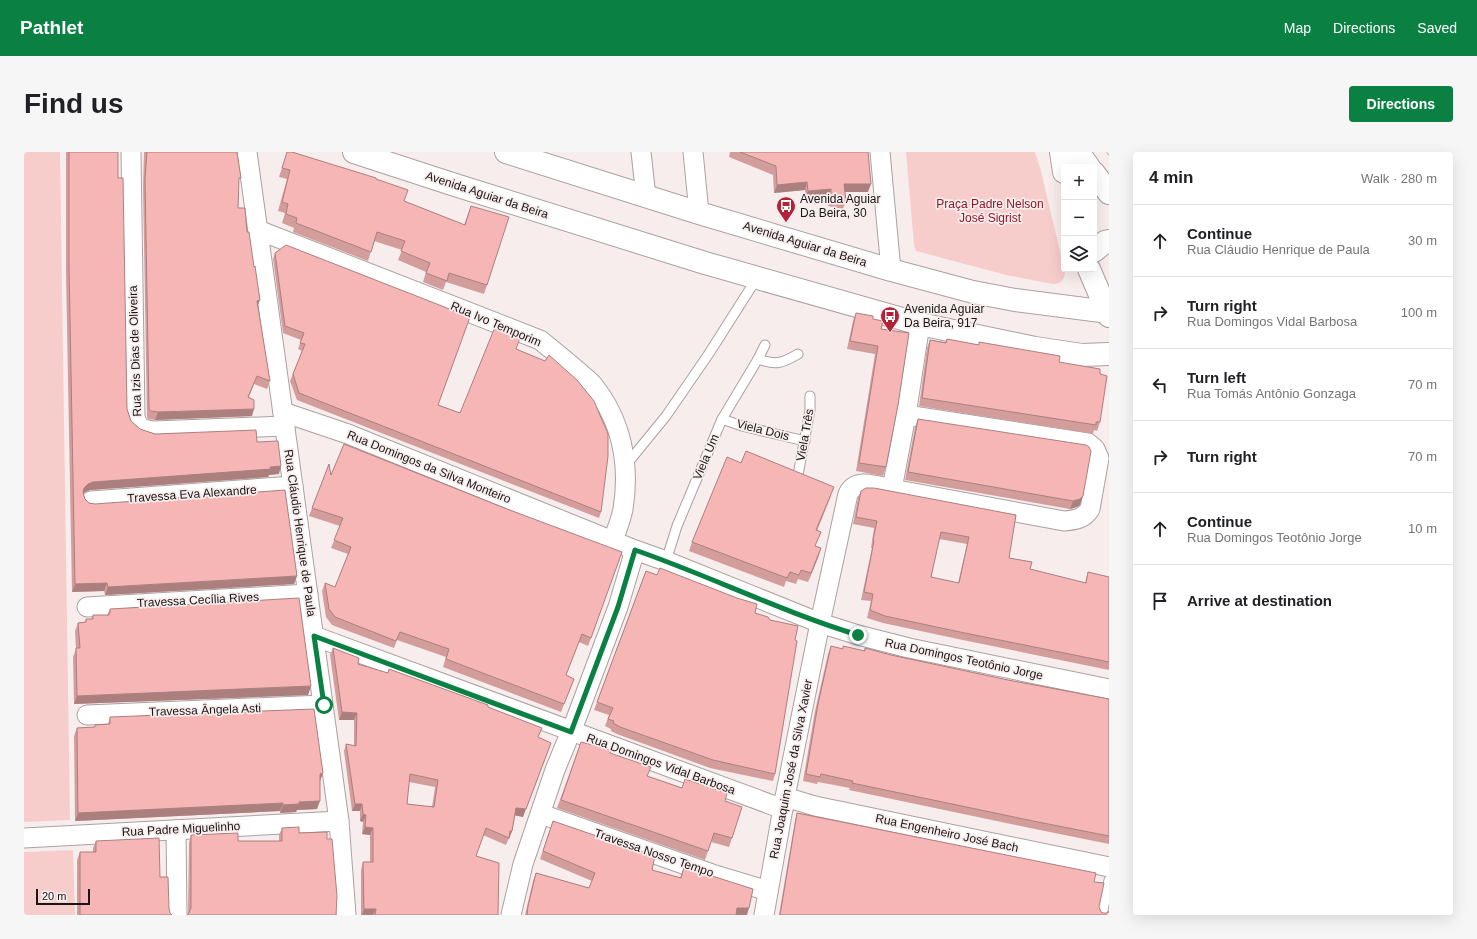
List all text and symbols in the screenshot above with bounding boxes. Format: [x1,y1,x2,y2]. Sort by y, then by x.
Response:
text: Pathlet [20,17,83,38]
text: Map [1284,20,1311,36]
text: Directions [1333,20,1395,36]
text: Saved [1417,20,1457,36]
button: Directions [1349,86,1453,122]
text: Find us [24,88,124,119]
map controls [1061,164,1097,272]
button: + [1061,164,1097,200]
street label: Avenida Aguiar da Beira [424,168,551,222]
text: 4 min [1149,168,1193,187]
text: Walk · 280 m [1361,171,1437,186]
place label: Avenida Aguiar Da Beira, 30 [800,192,881,220]
bus stop icon: Avenida Aguiar Da Beira, 30 [775,195,797,223]
park label: Praça Padre Nelson José Sigrist [936,197,1044,225]
button: − [1061,200,1097,236]
street label: Avenida Aguiar da Beira [741,219,869,270]
text: Continue [1187,225,1252,242]
icon: ahead [1149,230,1171,252]
text: 30 m [1408,233,1437,248]
button: layers [1061,236,1097,272]
text: Rua Cláudio Henrique de Paula [1187,242,1370,257]
street label: Rua Izis Dias de Oliveira [126,285,144,417]
text: Turn right [1187,297,1257,314]
street label: Rua Ivo Temporim [449,299,543,349]
place label: Avenida Aguiar Da Beira, 917 [904,302,985,330]
icon: right [1149,302,1171,324]
bus stop icon: Avenida Aguiar Da Beira, 917 [879,305,901,333]
text: 100 m [1401,305,1437,320]
text: Rua Domingos Vidal Barbosa [1187,314,1357,329]
text: Turn left [1187,369,1246,386]
icon: left [1149,374,1171,396]
text: 70 m [1408,377,1437,392]
text: Rua Tomás Antônio Gonzaga [1187,386,1356,401]
street label: Viela Três [793,408,817,462]
street label: Viela Dois [735,417,791,443]
street label: Rua Domingos da Silva Monteiro [345,428,513,506]
street label: Viela Um [690,432,722,482]
icon: right [1149,446,1171,468]
street label: Rua Cláudio Henrique de Paula [281,448,319,618]
text: Turn right [1187,448,1257,465]
text: 70 m [1408,449,1437,464]
street label: Travessa Eva Alexandre [127,482,257,506]
text: Continue [1187,513,1252,530]
icon: ahead [1149,518,1171,540]
text: 10 m [1408,521,1437,536]
text: Rua Domingos Teotônio Jorge [1187,530,1362,545]
street label: Travessa Cecília Rives [137,590,259,610]
icon: arrive [1149,590,1171,612]
text: Arrive at destination [1187,592,1332,609]
route end [849,626,867,644]
street label: Rua Domingos Teotônio Jorge [884,635,1045,683]
street label: Rua Joaquim José da Silva Xavier [767,678,815,860]
route start [315,696,333,714]
street label: Travessa Ângela Asti [149,700,261,719]
street label: Rua Domingos Vidal Barbosa [585,731,738,798]
street label: Rua Engenheiro José Bach [874,811,1020,855]
street label: Rua Padre Miguelinho [121,819,241,839]
street label: Travessa Nosso Tempo [592,826,716,880]
scale bar [36,887,90,906]
text: 20 m [42,890,66,902]

